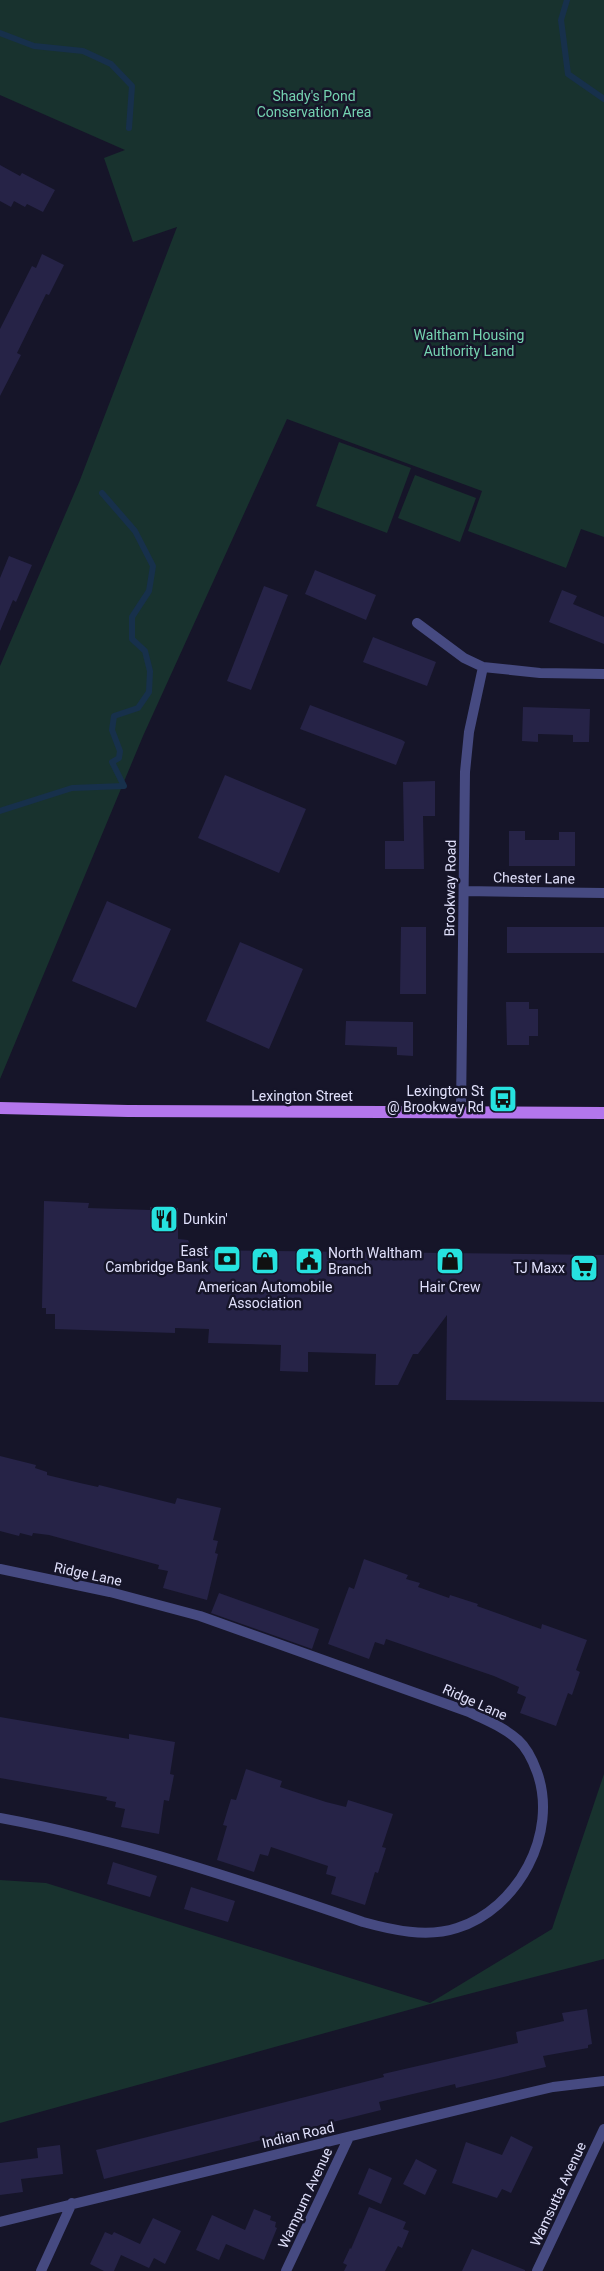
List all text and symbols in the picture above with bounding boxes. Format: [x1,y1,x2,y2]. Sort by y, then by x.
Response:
park label: Shady's Pond Conservation Area [257,88,371,120]
park label: Waltham Housing Authority Land [414,327,524,359]
street label: Brookway Road [441,840,459,936]
street label: Chester Lane [493,869,575,887]
place label: Lexington St @ Brookway Rd [387,1083,484,1115]
bus stop icon: Lexington St @ Brookway Rd [488,1084,518,1114]
street label: Lexington Street [251,1088,353,1104]
restaurant icon: Dunkin' [149,1204,179,1234]
place label: Dunkin' [183,1211,228,1227]
place label: East Cambridge Bank [105,1243,209,1275]
bank icon: East Cambridge Bank [212,1244,242,1274]
place label: North Waltham Branch [328,1245,422,1277]
shop icon: American Automobile Association [250,1246,280,1276]
public building icon: North Waltham Branch [294,1246,324,1276]
shop icon: Hair Crew [435,1246,465,1276]
supermarket icon: TJ Maxx [569,1253,599,1283]
place label: TJ Maxx [513,1260,565,1276]
place label: American Automobile Association [198,1279,332,1311]
place label: Hair Crew [420,1279,481,1295]
street label: Ridge Lane [53,1559,123,1589]
street label: Ridge Lane [440,1681,510,1723]
street label: Indian Road [260,2119,336,2151]
street label: Wamsutta Avenue [527,2139,589,2249]
street label: Wampum Avenue [275,2145,335,2251]

